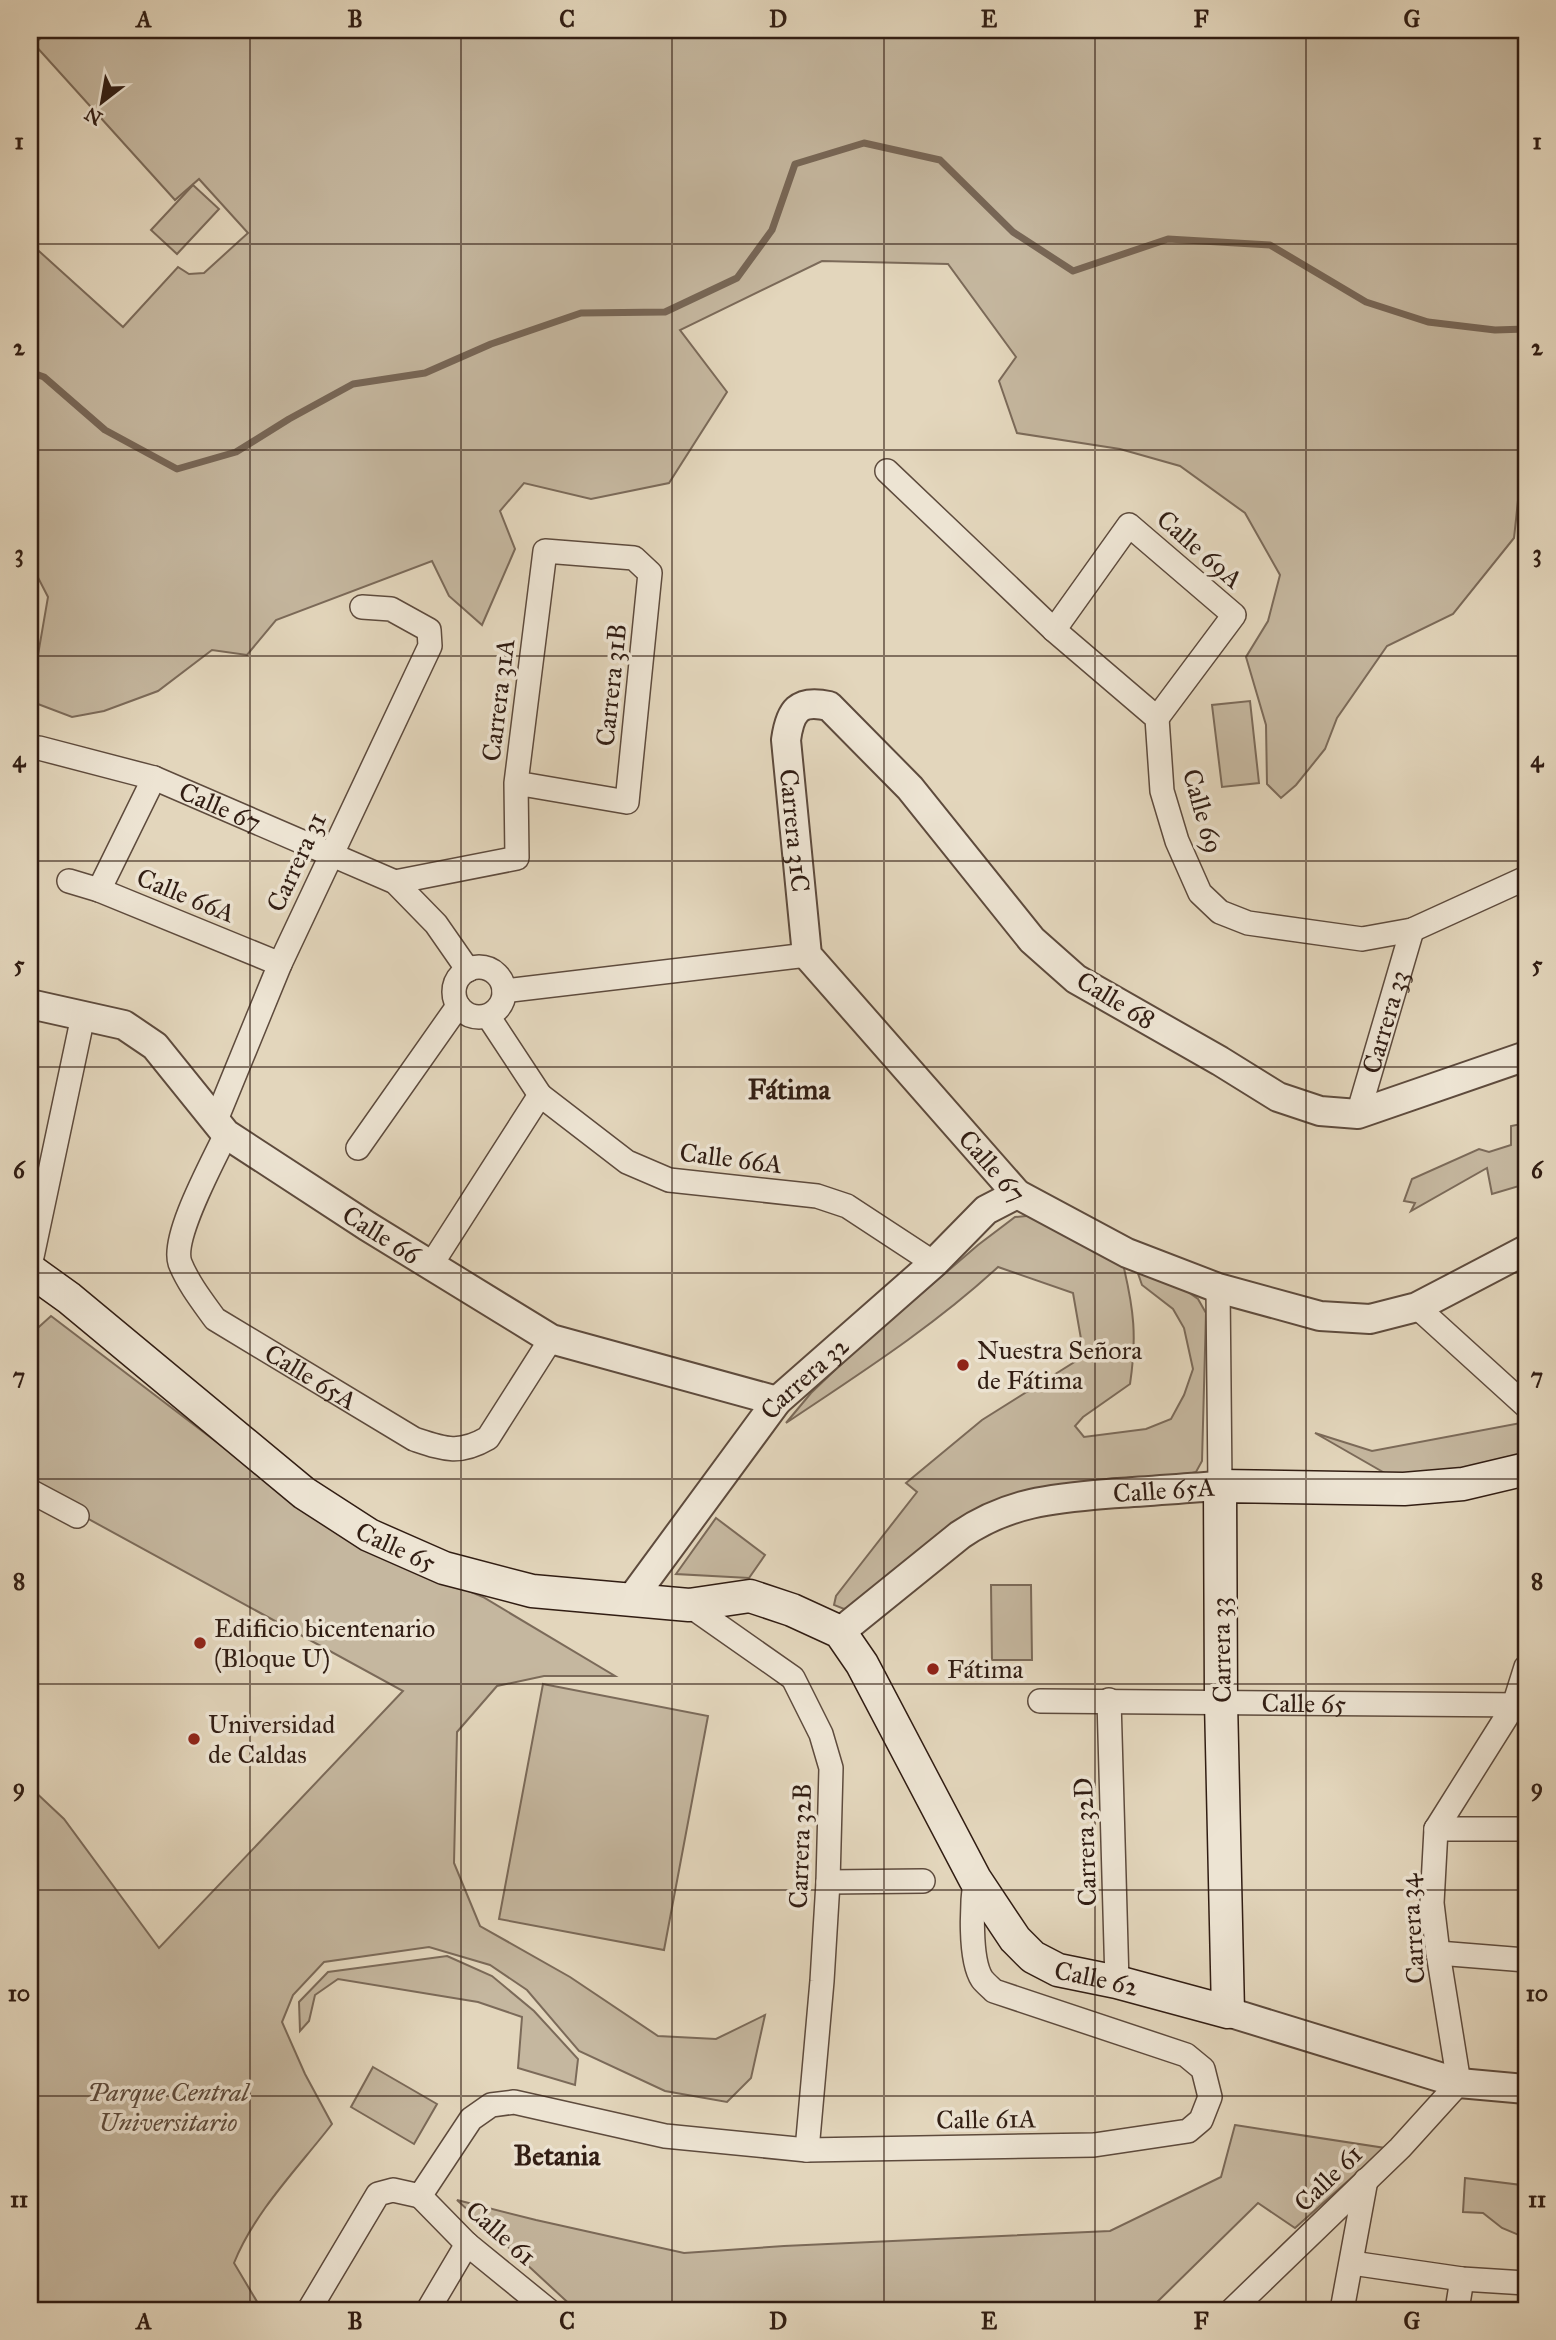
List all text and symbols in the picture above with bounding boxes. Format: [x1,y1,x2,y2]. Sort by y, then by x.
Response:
text: A [134,5,152,33]
text: B [347,5,363,33]
text: C [559,5,575,33]
text: D [769,5,787,33]
text: E [981,5,998,33]
text: F [1193,5,1209,33]
text: G [1404,5,1421,33]
north arrow [66,66,136,136]
text: N [81,102,106,130]
text: 1 [14,127,24,155]
text: 1 [1532,127,1542,155]
text: 2 [13,333,25,361]
text: 2 [1531,333,1543,361]
street label: Calle 69A [1150,503,1250,595]
text: 3 [14,539,24,568]
text: 3 [1532,539,1542,568]
street label: Carrera 31B [589,622,633,748]
street label: Carrera 31A [475,636,521,763]
text: 4 [13,745,27,773]
text: 4 [1531,745,1545,773]
street label: Calle 69 [1176,765,1230,857]
street label: Carrera 31C [773,767,817,893]
street label: Calle 67 [174,775,266,838]
street label: Carrera 31 [259,807,333,917]
street label: Calle 66A [132,861,240,929]
text: 5 [14,950,25,978]
text: 5 [1532,950,1543,978]
street label: Calle 68 [1071,964,1161,1036]
street label: Carrera 33 [1355,967,1415,1077]
district label: Fátima [748,1072,831,1107]
street label: Calle 67 [952,1123,1033,1209]
street label: Calle 66A [678,1136,785,1180]
text: 6 [13,1156,26,1184]
text: 6 [1531,1156,1544,1184]
street label: Calle 66 [336,1198,427,1271]
street label: Carrera 32 [753,1329,855,1425]
place label: Nuestra Señora de Fátima [977,1334,1142,1396]
street label: Calle 65A [259,1337,363,1417]
marker: Nuestra Señora de Fátima [955,1357,971,1373]
text: 7 [13,1362,25,1390]
text: 7 [1531,1362,1543,1390]
street label: Calle 65A [1112,1470,1216,1509]
street label: Calle 65 [349,1514,441,1578]
text: 8 [13,1567,25,1595]
text: 8 [1531,1567,1543,1595]
street label: Carrera 33 [1204,1597,1238,1703]
place label: Edificio bicentenario (Bloque U) [214,1612,435,1674]
marker: Edificio bicentenario (Bloque U) [192,1635,208,1651]
place label: Fátima [947,1653,1024,1685]
marker: Fátima [925,1661,941,1677]
street label: Calle 65 [1262,1687,1346,1720]
place label: Universidad de Caldas [208,1708,335,1770]
marker: Universidad de Caldas [186,1731,202,1747]
text: 9 [13,1773,25,1802]
text: 9 [1531,1773,1543,1802]
street label: Carrera 32D [1067,1777,1103,1907]
street label: Carrera 32B [782,1783,818,1909]
street label: Carrera 34 [1392,1872,1432,1985]
street label: Calle 62 [1052,1954,1143,2003]
text: 10 [8,1979,30,2007]
text: 10 [1526,1979,1548,2007]
park label: Parque Central Universitario [87,2076,251,2138]
street label: Calle 61A [936,2102,1037,2136]
district label: Betania [514,2138,601,2173]
street label: Calle 61 [1287,2138,1369,2218]
text: 11 [10,2185,28,2213]
text: 11 [1528,2185,1546,2213]
street label: Calle 61 [459,2194,543,2272]
text: A [134,2307,152,2335]
text: B [347,2307,363,2335]
text: C [559,2307,575,2335]
text: D [769,2307,787,2335]
text: E [981,2307,998,2335]
text: F [1193,2307,1209,2335]
text: G [1404,2307,1421,2335]

